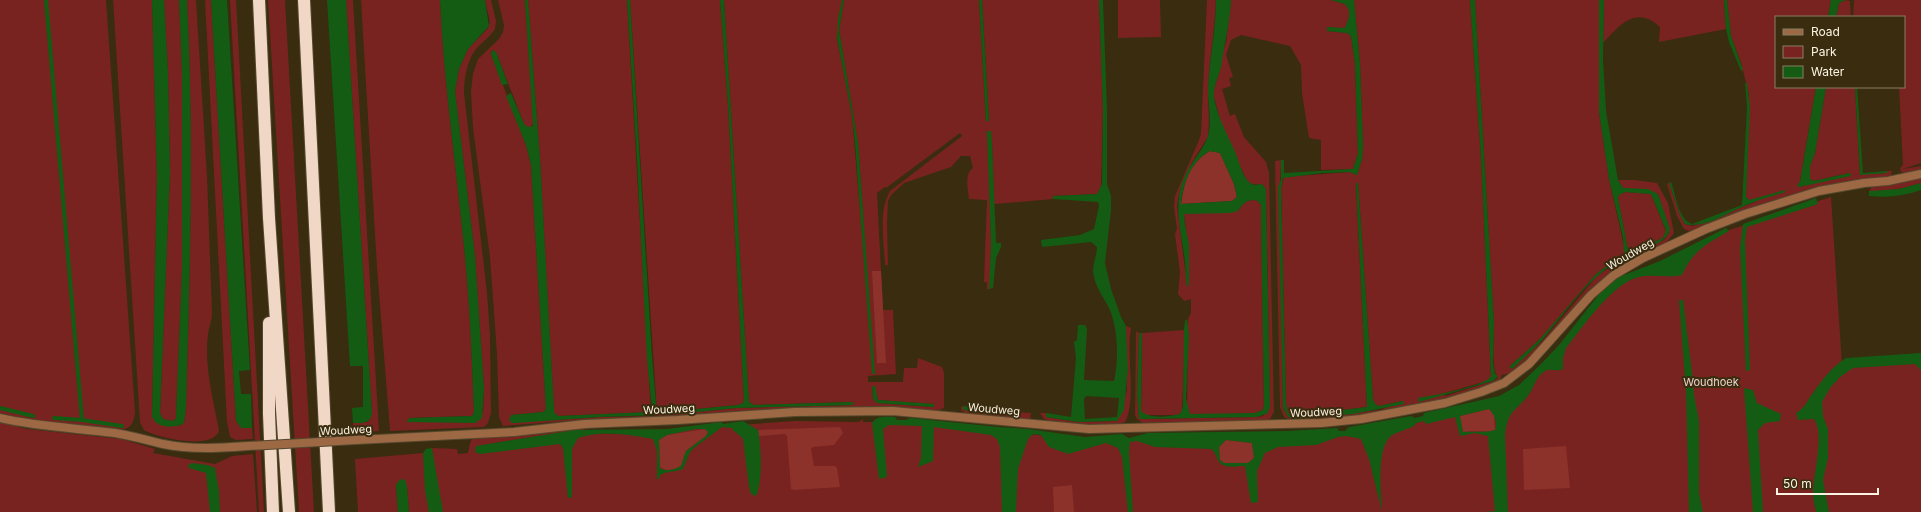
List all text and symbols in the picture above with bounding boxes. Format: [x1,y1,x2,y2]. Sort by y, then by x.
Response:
legend [1775,16,1905,88]
text: Road [1811,24,1840,39]
text: Park [1811,44,1837,59]
text: Water [1811,64,1845,79]
street label: Woudweg [1604,235,1656,273]
park label: Woudhoek [1683,375,1739,389]
street label: Woudweg [967,400,1021,418]
street label: Woudweg [643,401,695,417]
street label: Woudweg [1290,404,1342,420]
street label: Woudweg [320,422,372,438]
scale bar [1777,470,1878,496]
text: 50 m [1783,476,1812,491]

